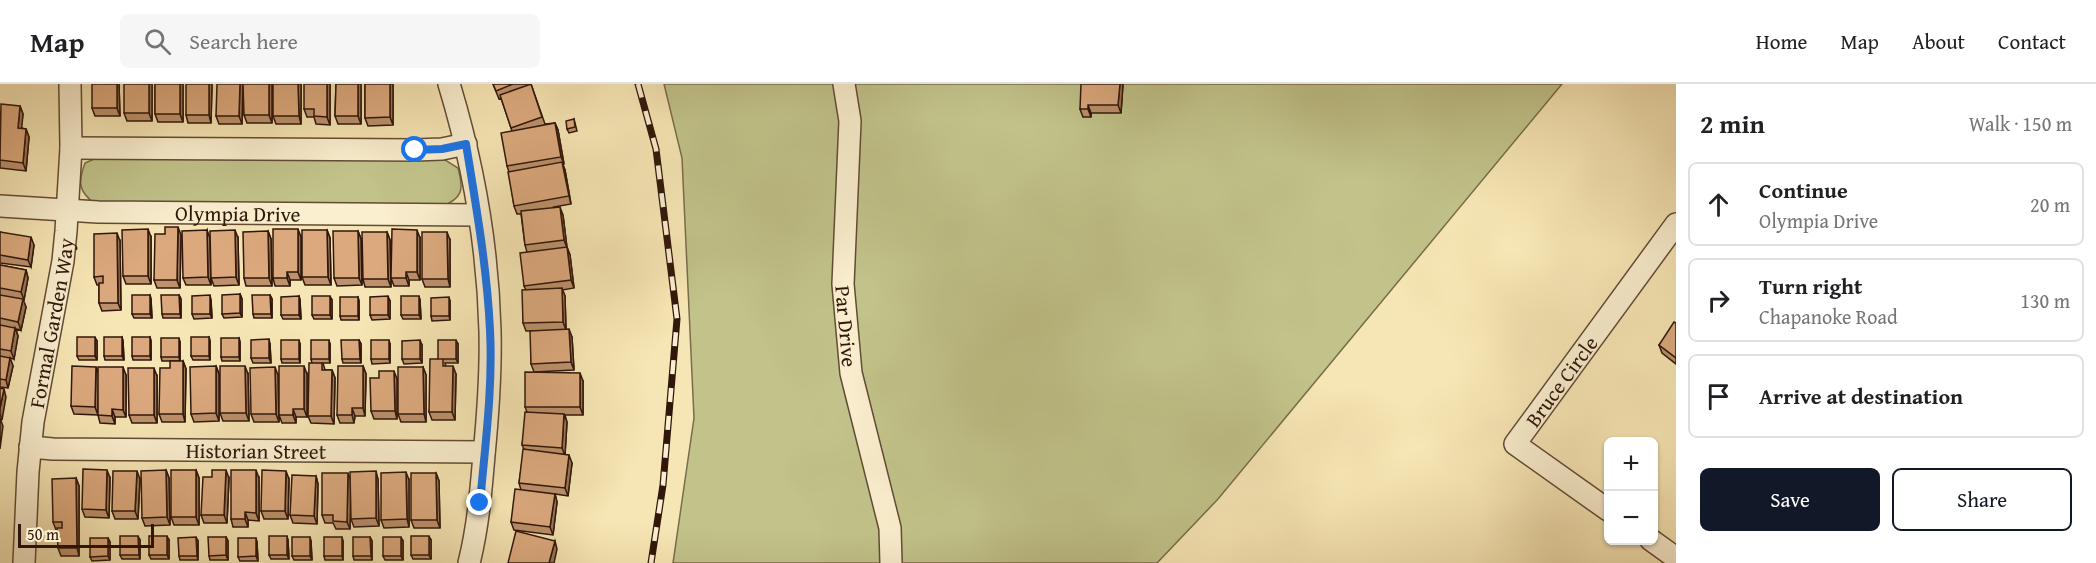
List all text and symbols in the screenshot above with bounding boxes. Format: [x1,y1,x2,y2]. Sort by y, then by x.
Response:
search box [120,14,540,68]
text: Map [30,21,84,62]
icon: search [141,25,174,58]
text: Search here [189,25,298,57]
text: Home [1756,26,1807,57]
text: Map [1840,26,1879,57]
text: About [1912,26,1965,57]
text: Contact [1998,26,2066,57]
text: 2 min [1700,104,1765,143]
text: Walk · 150 m [1969,109,2072,138]
route start [401,136,427,162]
text: Continue [1759,174,1848,206]
icon: ahead [1702,188,1735,221]
text: 20 m [2030,190,2070,219]
street label: Olympia Drive [175,197,301,229]
text: Olympia Drive [1759,206,1878,235]
street label: Formal Garden Way [20,236,81,411]
text: Turn right [1759,270,1862,302]
street label: Par Drive [828,284,866,368]
icon: right [1702,284,1735,317]
text: 130 m [2020,286,2070,315]
text: Chapanoke Road [1759,302,1898,331]
street label: Bruce Circle [1517,329,1605,433]
icon: arrive [1702,380,1735,413]
text: Arrive at destination [1759,380,1963,412]
street label: Historian Street [186,434,327,466]
map controls [1604,437,1658,545]
button: + [1604,437,1658,491]
button: Save [1700,468,1880,531]
button: Share [1892,468,2072,531]
route end [466,489,492,515]
button: − [1604,491,1658,545]
scale bar [18,521,154,548]
text: 50 m [27,522,59,546]

